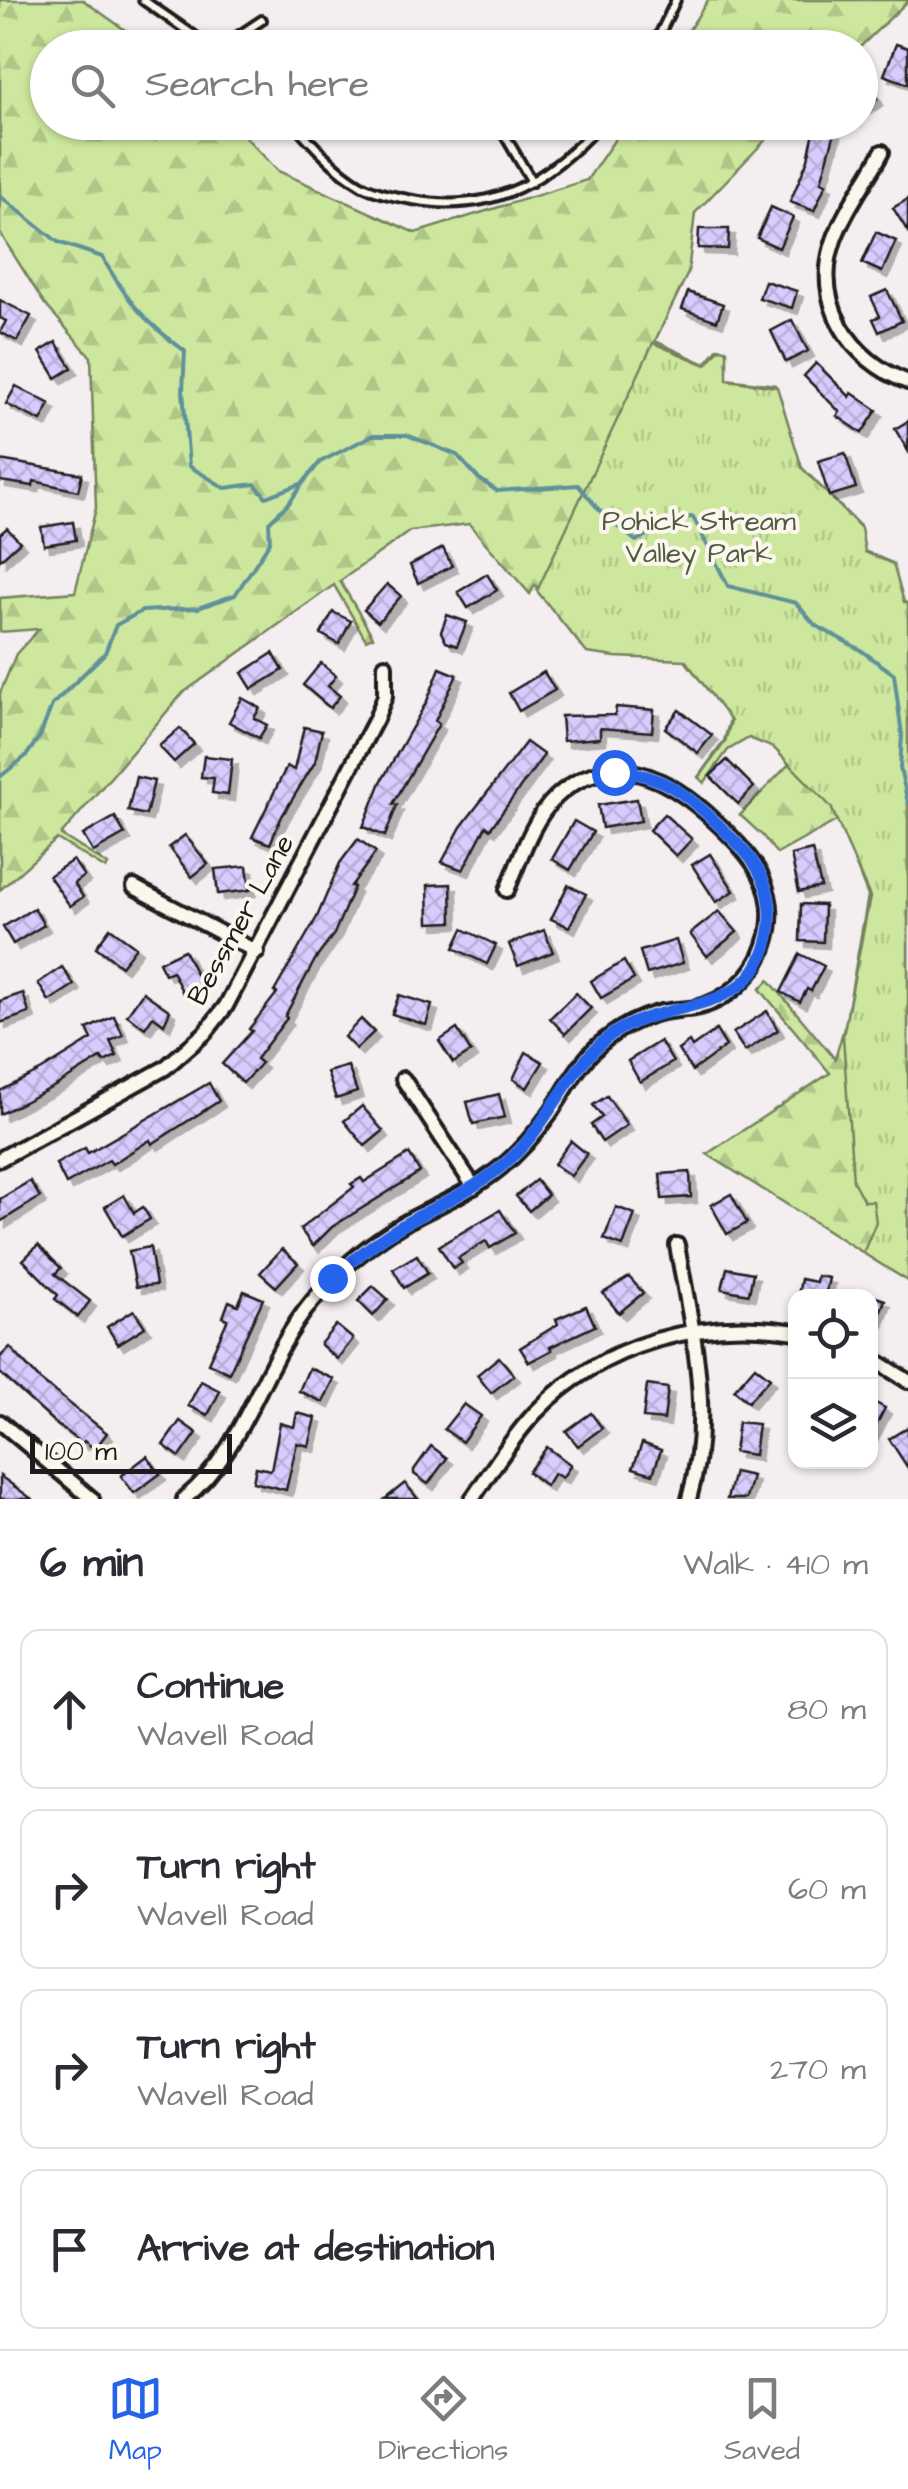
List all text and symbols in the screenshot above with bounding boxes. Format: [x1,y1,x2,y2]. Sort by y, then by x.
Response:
search box [30,30,878,140]
icon: search [65,58,120,113]
text: Search here [145,59,369,111]
park label: Pohick Stream Valley Park [602,502,796,575]
route start [592,750,638,796]
street label: Bessmer Lane [178,828,304,1012]
route end [310,1256,356,1302]
map controls [788,1289,878,1469]
button: locate [788,1289,878,1379]
button: layers [788,1379,878,1469]
scale bar [30,1429,232,1474]
text: 100 m [45,1432,117,1471]
text: 6 min [40,1535,143,1593]
text: Walk · 410 m [683,1542,868,1587]
text: Continue [137,1661,284,1713]
icon: ahead [42,1682,97,1737]
text: 80 m [787,1687,866,1732]
text: Wavell Road [137,1713,314,1758]
text: Turn right [137,1841,316,1893]
icon: right [42,1862,97,1917]
text: 60 m [788,1867,866,1912]
text: Wavell Road [137,1893,314,1938]
text: Turn right [137,2021,316,2073]
icon: right [42,2042,97,2097]
text: 270 m [770,2047,866,2092]
text: Wavell Road [137,2073,314,2118]
icon: arrive [42,2222,97,2277]
text: Arrive at destination [137,2223,494,2275]
tab: Map [108,2371,163,2470]
tab: Directions [378,2371,508,2470]
tab: Saved [724,2371,800,2470]

